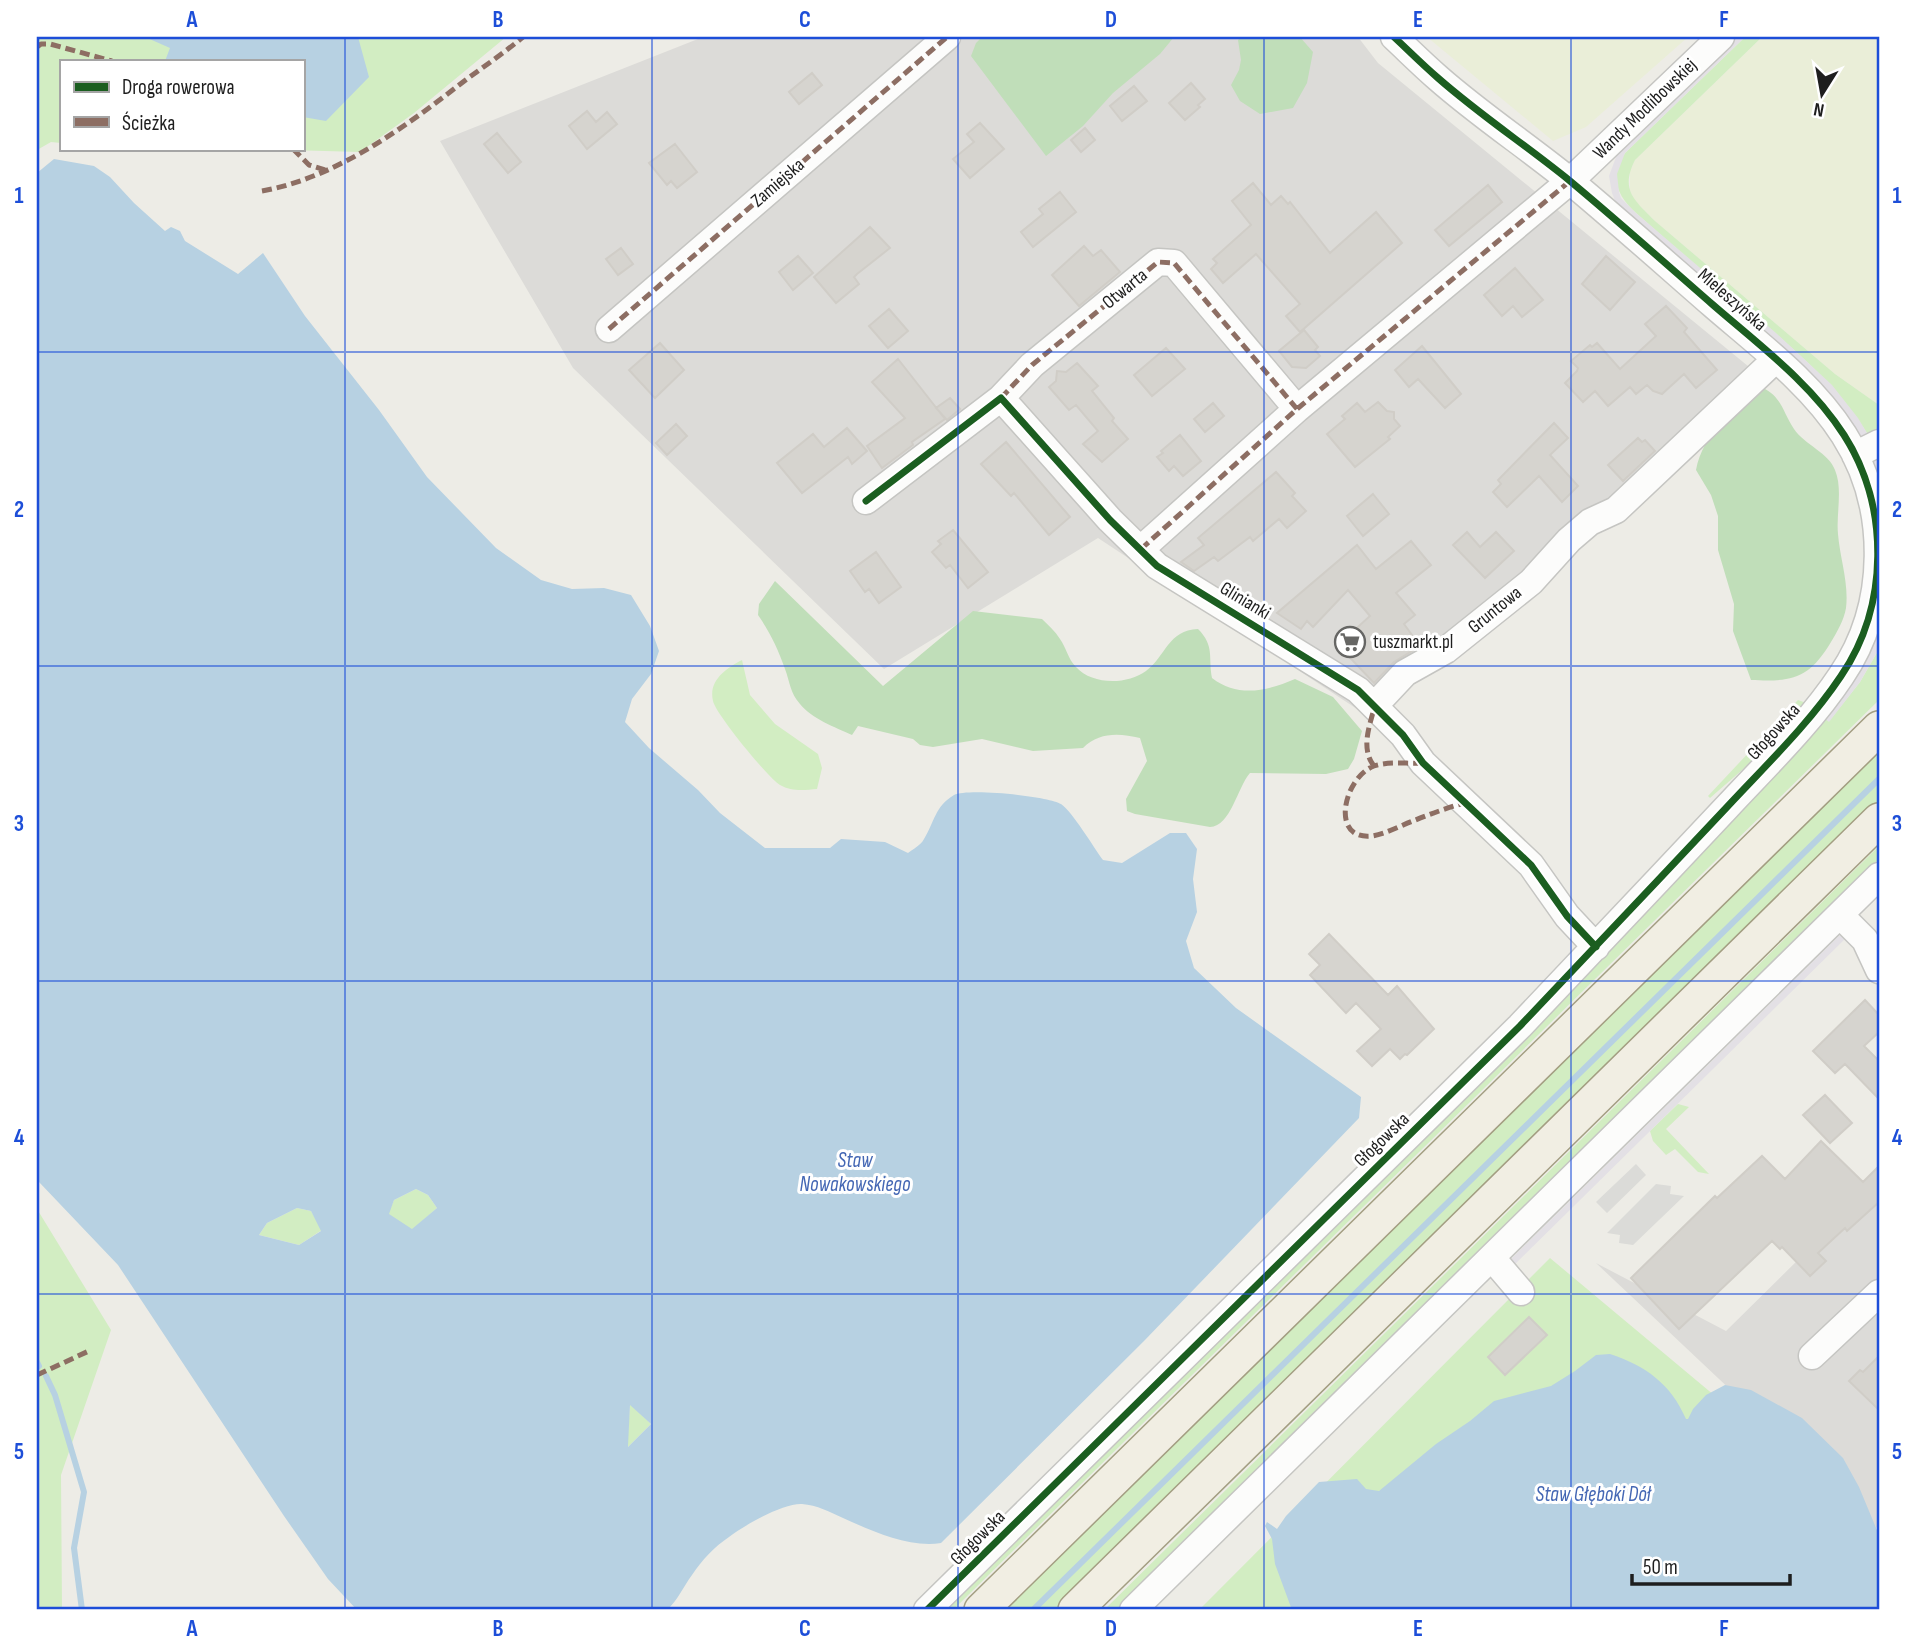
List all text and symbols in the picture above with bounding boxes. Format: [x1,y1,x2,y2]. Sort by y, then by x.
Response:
text: A [186,6,199,34]
text: B [493,6,504,34]
text: C [799,6,811,34]
text: D [1105,6,1117,34]
text: E [1413,6,1423,34]
text: F [1719,6,1729,34]
street label: Wandy Modlibowskiej [1588,54,1702,164]
legend [60,60,304,150]
north arrow [1786,60,1856,130]
text: Droga rowerowa [122,75,235,100]
text: N [1812,97,1826,121]
text: Ścieżka [122,111,175,136]
street label: Zamiejska [747,154,809,212]
text: 1 [14,182,24,210]
text: 1 [1892,182,1902,210]
street label: Otwarta [1098,264,1152,314]
street label: Mieleszyńska [1693,264,1771,336]
text: 2 [14,496,24,524]
text: 2 [1892,496,1902,524]
street label: Glinianki [1216,577,1274,625]
street label: Gruntowa [1464,581,1526,639]
supermarket icon: tuszmarkt.pl [1333,625,1367,659]
place label: tuszmarkt.pl [1373,631,1453,654]
street label: Głogowska [1743,699,1805,765]
text: 3 [14,810,24,838]
text: 3 [1892,810,1902,838]
street label: Głogowska [1349,1108,1415,1172]
text: 4 [14,1124,25,1152]
text: 4 [1892,1124,1903,1152]
water label: Staw Nowakowskiego [800,1148,911,1197]
text: 5 [14,1438,24,1466]
text: 5 [1892,1438,1902,1466]
water label: Staw Głęboki Dół [1535,1482,1652,1507]
street label: Głogowska [946,1506,1010,1570]
scale bar [1632,1542,1790,1586]
text: 50 m [1643,1555,1678,1580]
text: A [186,1615,199,1643]
text: B [493,1615,504,1643]
text: C [799,1615,811,1643]
text: D [1105,1615,1117,1643]
text: E [1413,1615,1423,1643]
text: F [1719,1615,1729,1643]

